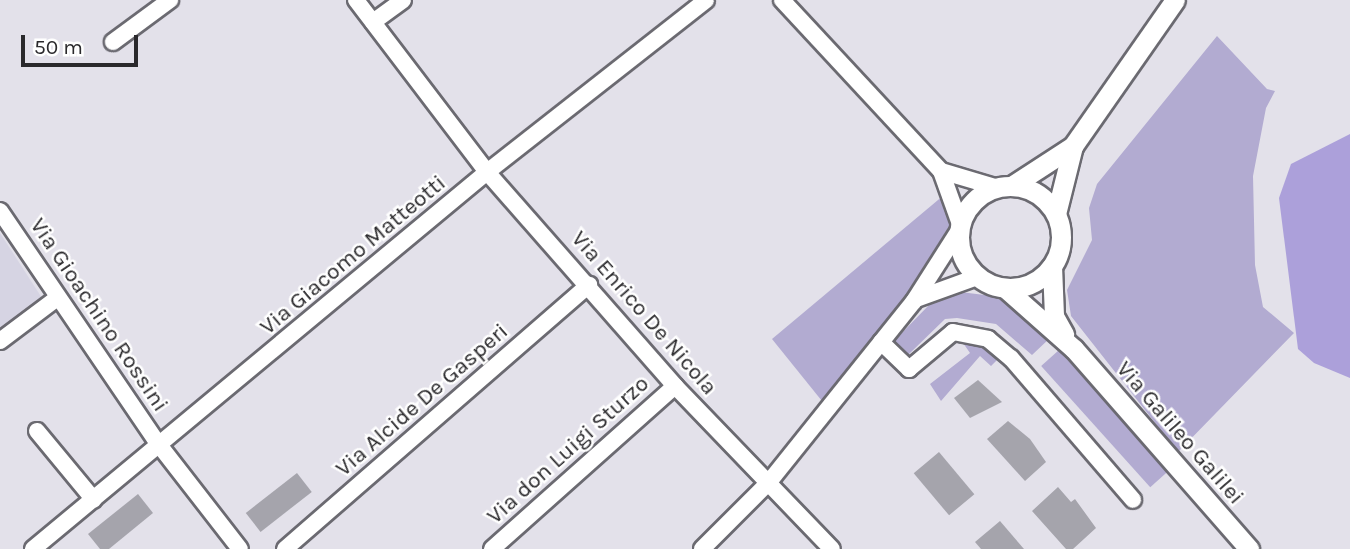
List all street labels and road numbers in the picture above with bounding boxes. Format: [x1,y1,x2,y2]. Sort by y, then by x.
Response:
street label: Via Giacomo Matteotti [254,169,452,341]
street label: Via Gioachino Rossini [24,213,174,417]
street label: Via Enrico De Nicola [565,225,723,401]
street label: Via Alcide De Gasperi [330,318,514,482]
street label: Via Galileo Galilei [1110,356,1250,510]
street label: Via don Luigi Sturzo [481,370,655,530]

